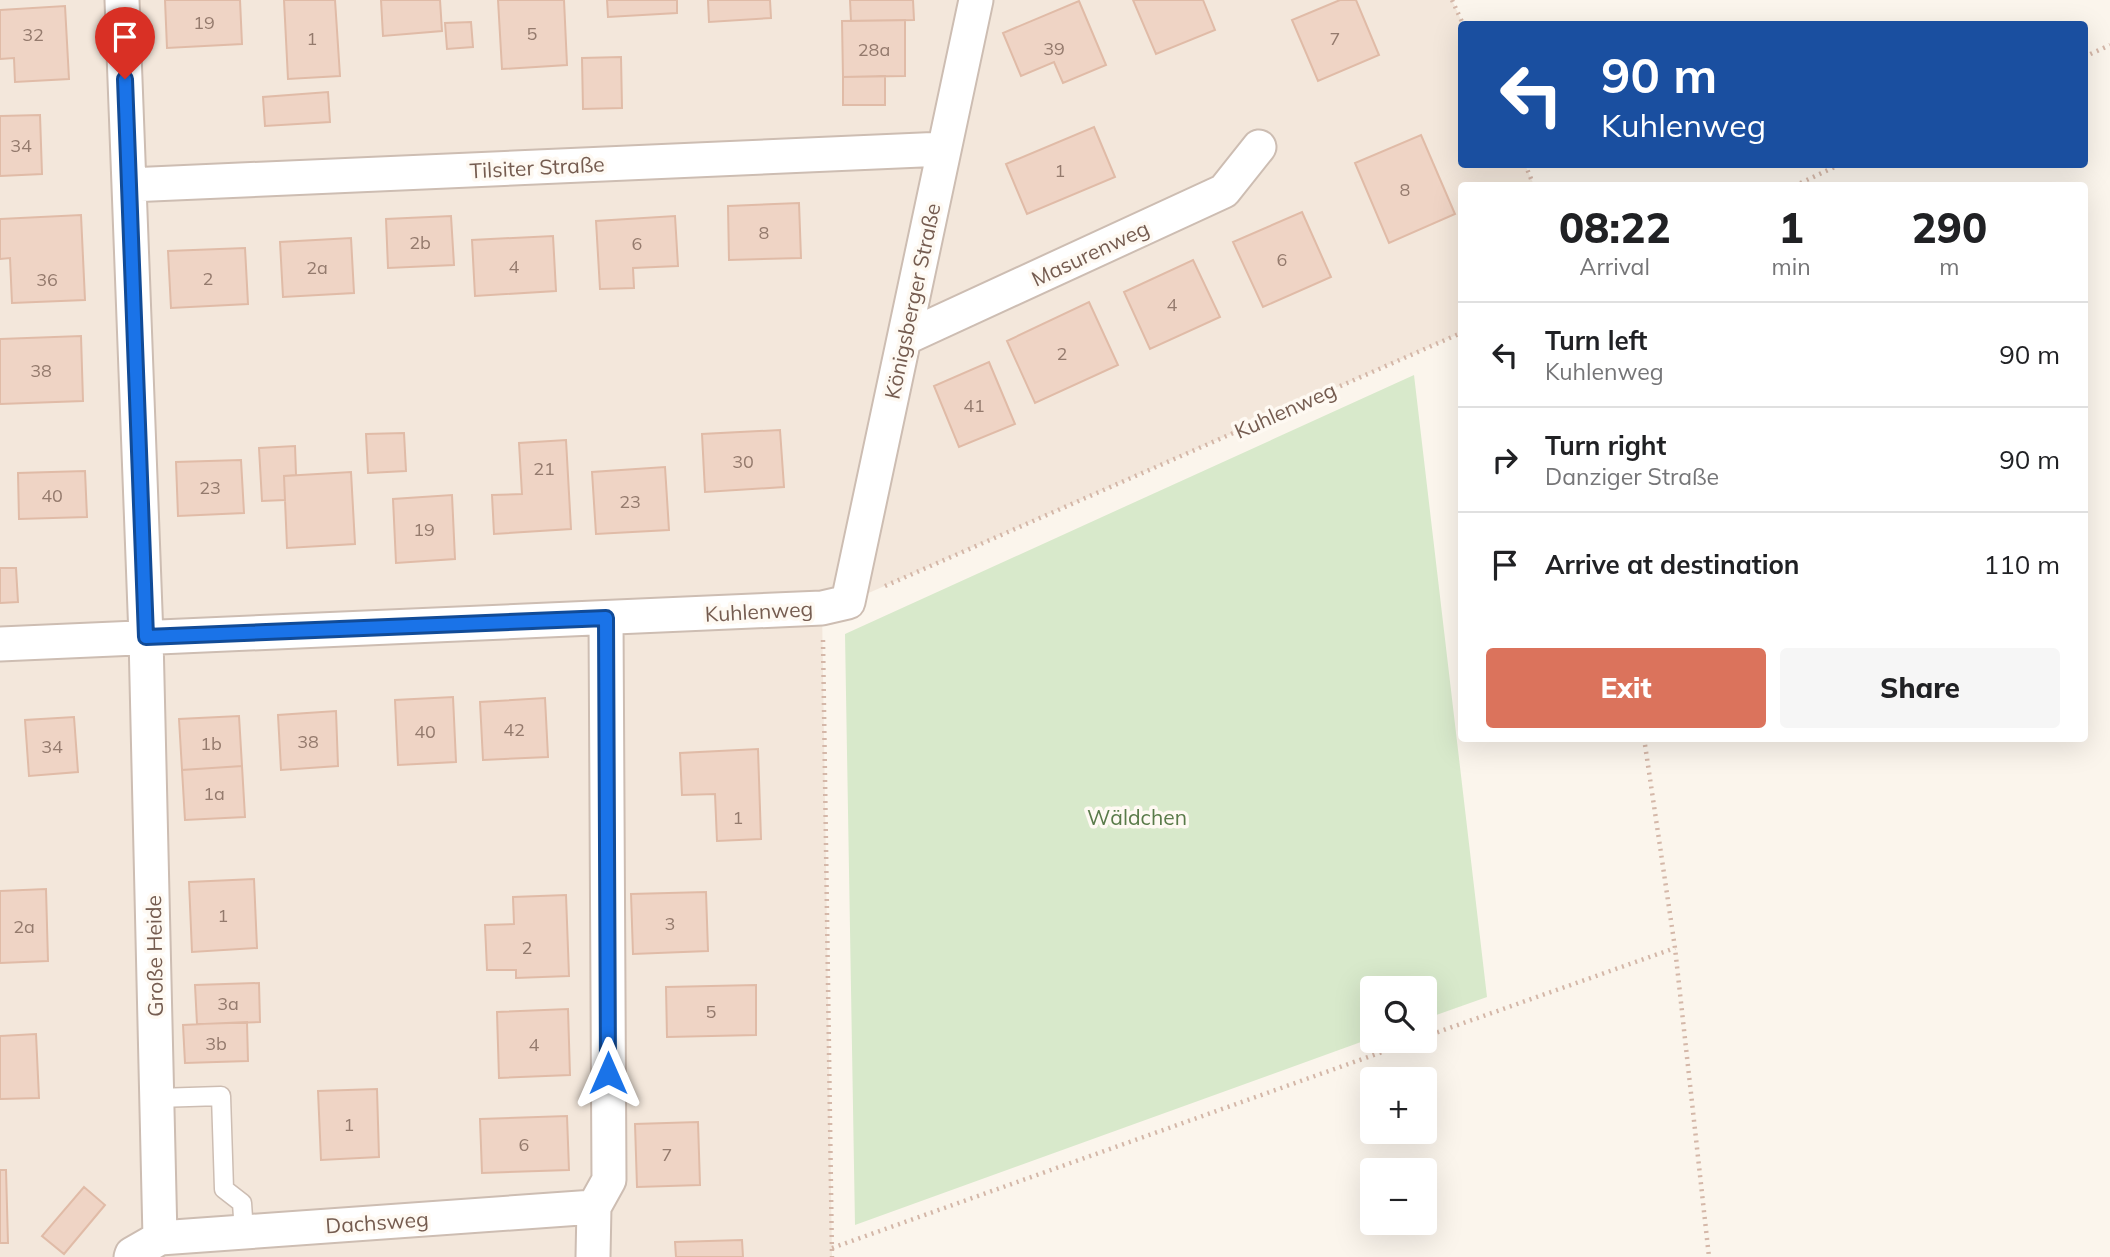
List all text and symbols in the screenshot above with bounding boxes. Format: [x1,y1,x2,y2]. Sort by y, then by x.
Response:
pin [95,7,155,79]
house number: 19 [193,11,215,34]
icon: arrive [106,18,144,56]
house number: 5 [527,22,538,45]
house number: 32 [22,23,44,46]
house number: 1 [307,27,317,50]
house number: 7 [1330,27,1340,50]
house number: 39 [1043,37,1065,60]
house number: 28a [858,38,890,61]
text: 90 m [1601,44,1717,105]
icon: left [1486,49,1577,140]
text: Kuhlenweg [1601,105,1766,145]
house number: 34 [10,134,32,157]
street label: Tilsiter Straße [469,150,605,184]
house number: 1 [1055,159,1065,182]
house number: 8 [1400,178,1410,201]
street label: Königsberger Straße [879,201,945,401]
text: 08:22 [1559,201,1671,254]
text: 1 [1778,201,1804,254]
text: 290 [1912,201,1987,254]
street label: Masurenweg [1027,214,1153,292]
house number: 8 [759,221,769,244]
house number: 2b [409,231,431,254]
house number: 6 [632,232,642,255]
house number: 6 [1277,248,1287,271]
text: Arrival [1580,252,1650,281]
text: min [1771,252,1811,281]
text: m [1939,252,1959,281]
house number: 4 [509,255,520,278]
house number: 2a [306,256,328,279]
house number: 2 [203,267,213,290]
house number: 36 [36,268,58,291]
house number: 4 [1167,293,1178,316]
text: Turn left [1545,324,1647,357]
icon: left [1486,336,1524,374]
text: 90 m [1999,338,2060,371]
house number: 2 [1057,342,1067,365]
text: Kuhlenweg [1545,357,1664,386]
house number: 38 [30,359,52,382]
street label: Kuhlenweg [1230,376,1340,444]
house number: 41 [963,394,985,417]
text: Turn right [1545,429,1666,462]
icon: right [1486,441,1524,479]
text: 90 m [1999,443,2060,476]
house number: 30 [732,450,754,473]
house number: 21 [533,457,555,480]
text: Danziger Straße [1545,462,1719,491]
house number: 23 [199,476,221,499]
house number: 40 [41,484,63,507]
house number: 23 [619,490,641,513]
house number: 19 [413,518,435,541]
icon: arrive [1486,546,1524,584]
text: Arrive at destination [1545,548,1800,581]
text: 110 m [1984,548,2060,581]
street label: Kuhlenweg [704,595,814,627]
button: Exit [1486,648,1766,728]
button: Share [1780,648,2060,728]
house number: 42 [503,718,525,741]
house number: 40 [414,720,436,743]
house number: 38 [297,730,319,753]
house number: 1b [200,732,222,755]
house number: 34 [41,735,63,758]
house number: 1a [203,782,225,805]
park label: Wäldchen [1087,804,1187,830]
house number: 1 [733,806,743,829]
street label: Große Heide [140,895,168,1017]
house number: 1 [218,904,228,927]
house number: 3 [665,912,675,935]
house number: 2a [13,915,35,938]
house number: 2 [522,936,532,959]
map controls [1360,976,1437,1235]
button: search [1360,976,1437,1053]
house number: 3a [217,992,239,1015]
house number: 5 [706,1000,717,1023]
house number: 3b [205,1032,227,1055]
house number: 4 [529,1033,540,1056]
position arrow [571,1036,645,1110]
button: + [1360,1067,1437,1144]
house number: 1 [344,1113,354,1136]
house number: 6 [519,1133,529,1156]
house number: 7 [662,1143,672,1166]
button: − [1360,1158,1437,1235]
street label: Dachsweg [325,1205,429,1239]

